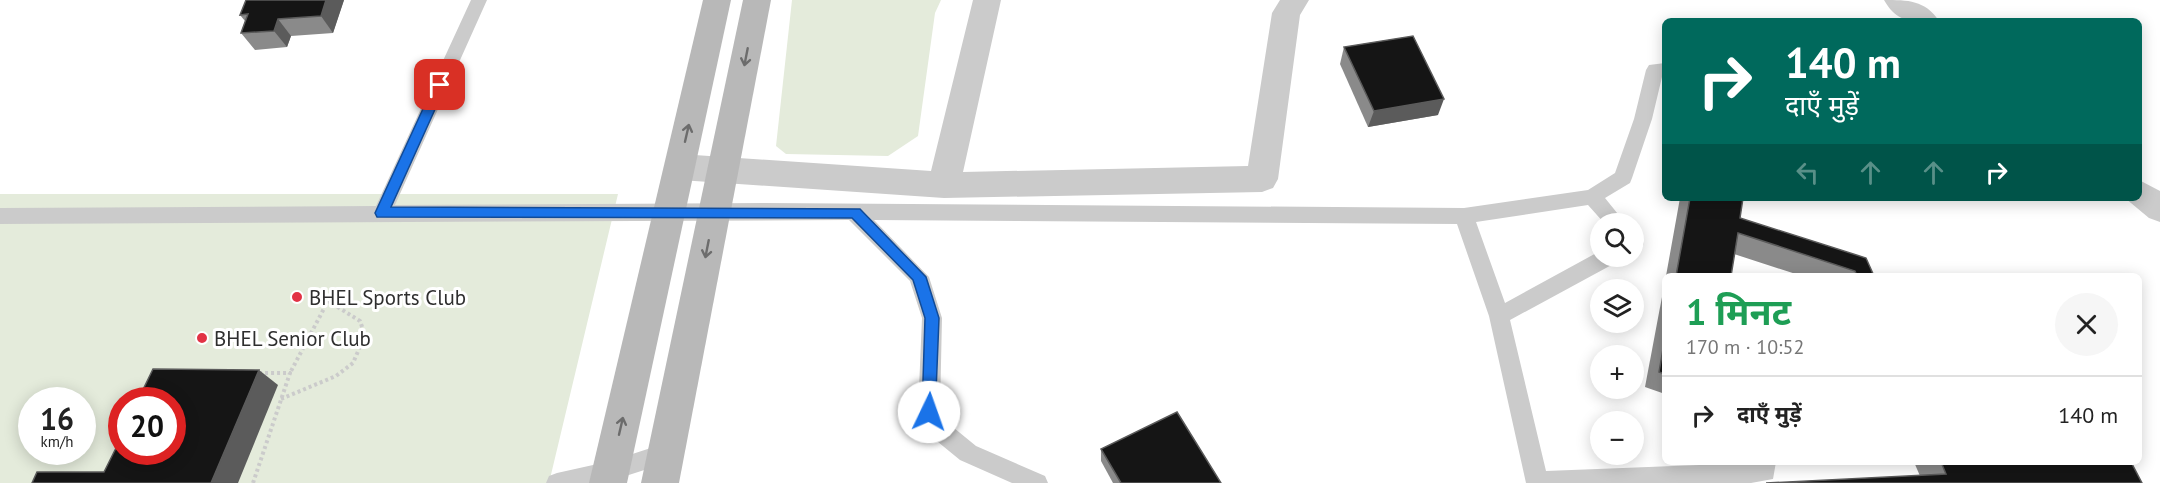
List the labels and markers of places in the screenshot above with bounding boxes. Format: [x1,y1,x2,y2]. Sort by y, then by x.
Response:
pin [414,59,465,110]
place label: BHEL Sports Club [309,284,466,311]
marker: BHEL Sports Club [290,290,304,304]
place label: BHEL Senior Club [214,325,371,352]
marker: BHEL Senior Club [195,331,209,345]

